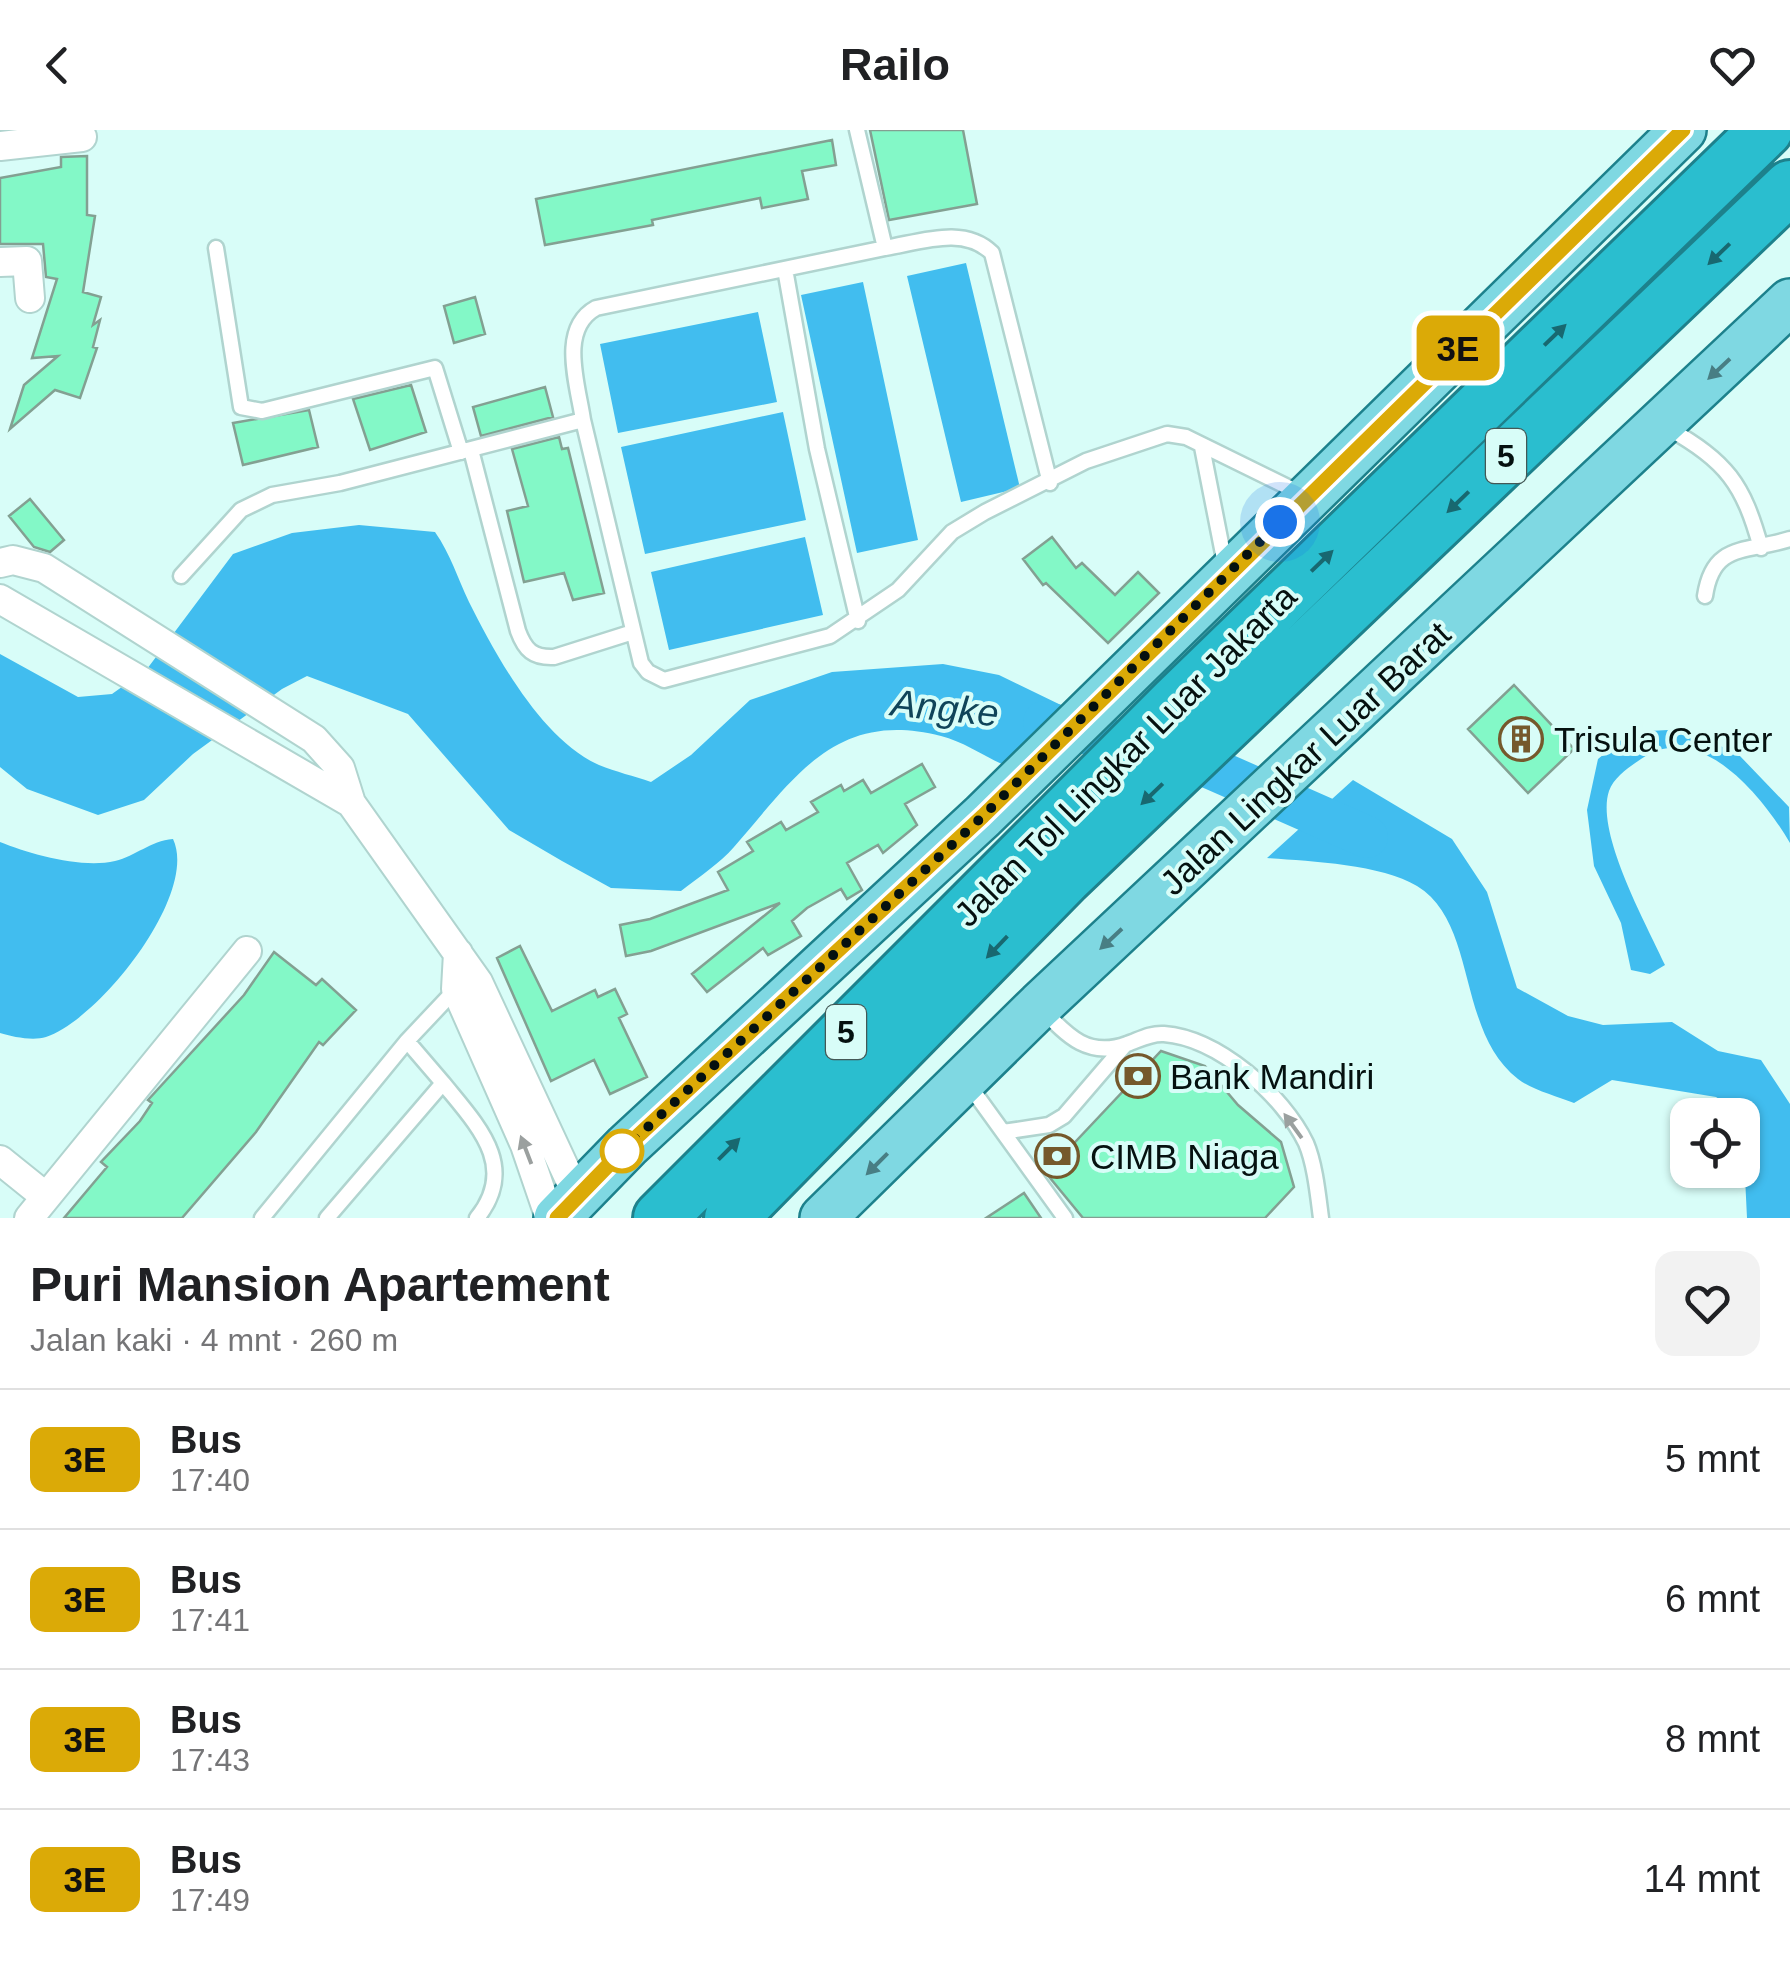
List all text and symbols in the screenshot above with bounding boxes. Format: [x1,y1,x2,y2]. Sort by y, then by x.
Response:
icon: back [30,38,85,93]
icon: heart [1705,38,1760,93]
text: Railo [840,39,950,90]
one-way arrow [1708,242,1732,265]
line badge: 3E [1413,316,1503,380]
one-way arrow [1542,324,1566,347]
text: 3E [1437,329,1479,368]
one-way arrow [1707,357,1731,380]
road number: 5 [1486,429,1526,483]
one-way arrow [1447,490,1471,513]
your location [1255,497,1305,547]
one-way arrow [1309,550,1333,574]
street label: Jalan Tol Lingkar Luar Jakarta [946,576,1304,934]
street label: Jalan Lingkar Luar Barat [1152,614,1458,902]
water label: Angke [887,681,1001,735]
building icon: Trisula Center [1498,716,1544,762]
place label: Trisula Center [1554,720,1773,759]
one-way arrow [1140,782,1164,805]
one-way arrow [1099,927,1123,950]
one-way arrow [985,935,1009,959]
road number: 5 [826,1005,866,1059]
bank icon: Bank Mandiri [1115,1053,1161,1099]
place label: Bank Mandiri [1170,1057,1374,1096]
map controls [1670,1098,1760,1188]
button: locate [1670,1098,1760,1188]
one-way arrow [1284,1113,1304,1139]
unlabelled marker [601,1130,643,1172]
bank icon: CIMB Niaga [1034,1133,1080,1179]
one-way arrow [518,1134,533,1164]
one-way arrow [717,1137,741,1161]
place label: CIMB Niaga [1090,1137,1279,1176]
one-way arrow [865,1152,889,1176]
button: heart [1655,1251,1760,1356]
text: Puri Mansion Apartement [30,1258,610,1311]
text: Jalan kaki · 4 mnt · 260 m [30,1322,398,1358]
text: Bus [170,1419,242,1461]
text: 5 mnt [1665,1438,1760,1480]
text: 3E [64,1440,106,1479]
text: 17:40 [170,1462,250,1498]
text: Bus [170,1559,242,1601]
text: 6 mnt [1665,1578,1760,1620]
text: 3E [64,1580,106,1619]
text: 17:41 [170,1602,250,1638]
text: Bus [170,1699,242,1741]
text: 8 mnt [1665,1718,1760,1760]
text: 3E [64,1720,106,1759]
text: 17:43 [170,1742,250,1778]
text: Bus [170,1839,242,1881]
text: 14 mnt [1644,1858,1760,1900]
text: 3E [64,1860,106,1899]
text: 17:49 [170,1882,250,1918]

